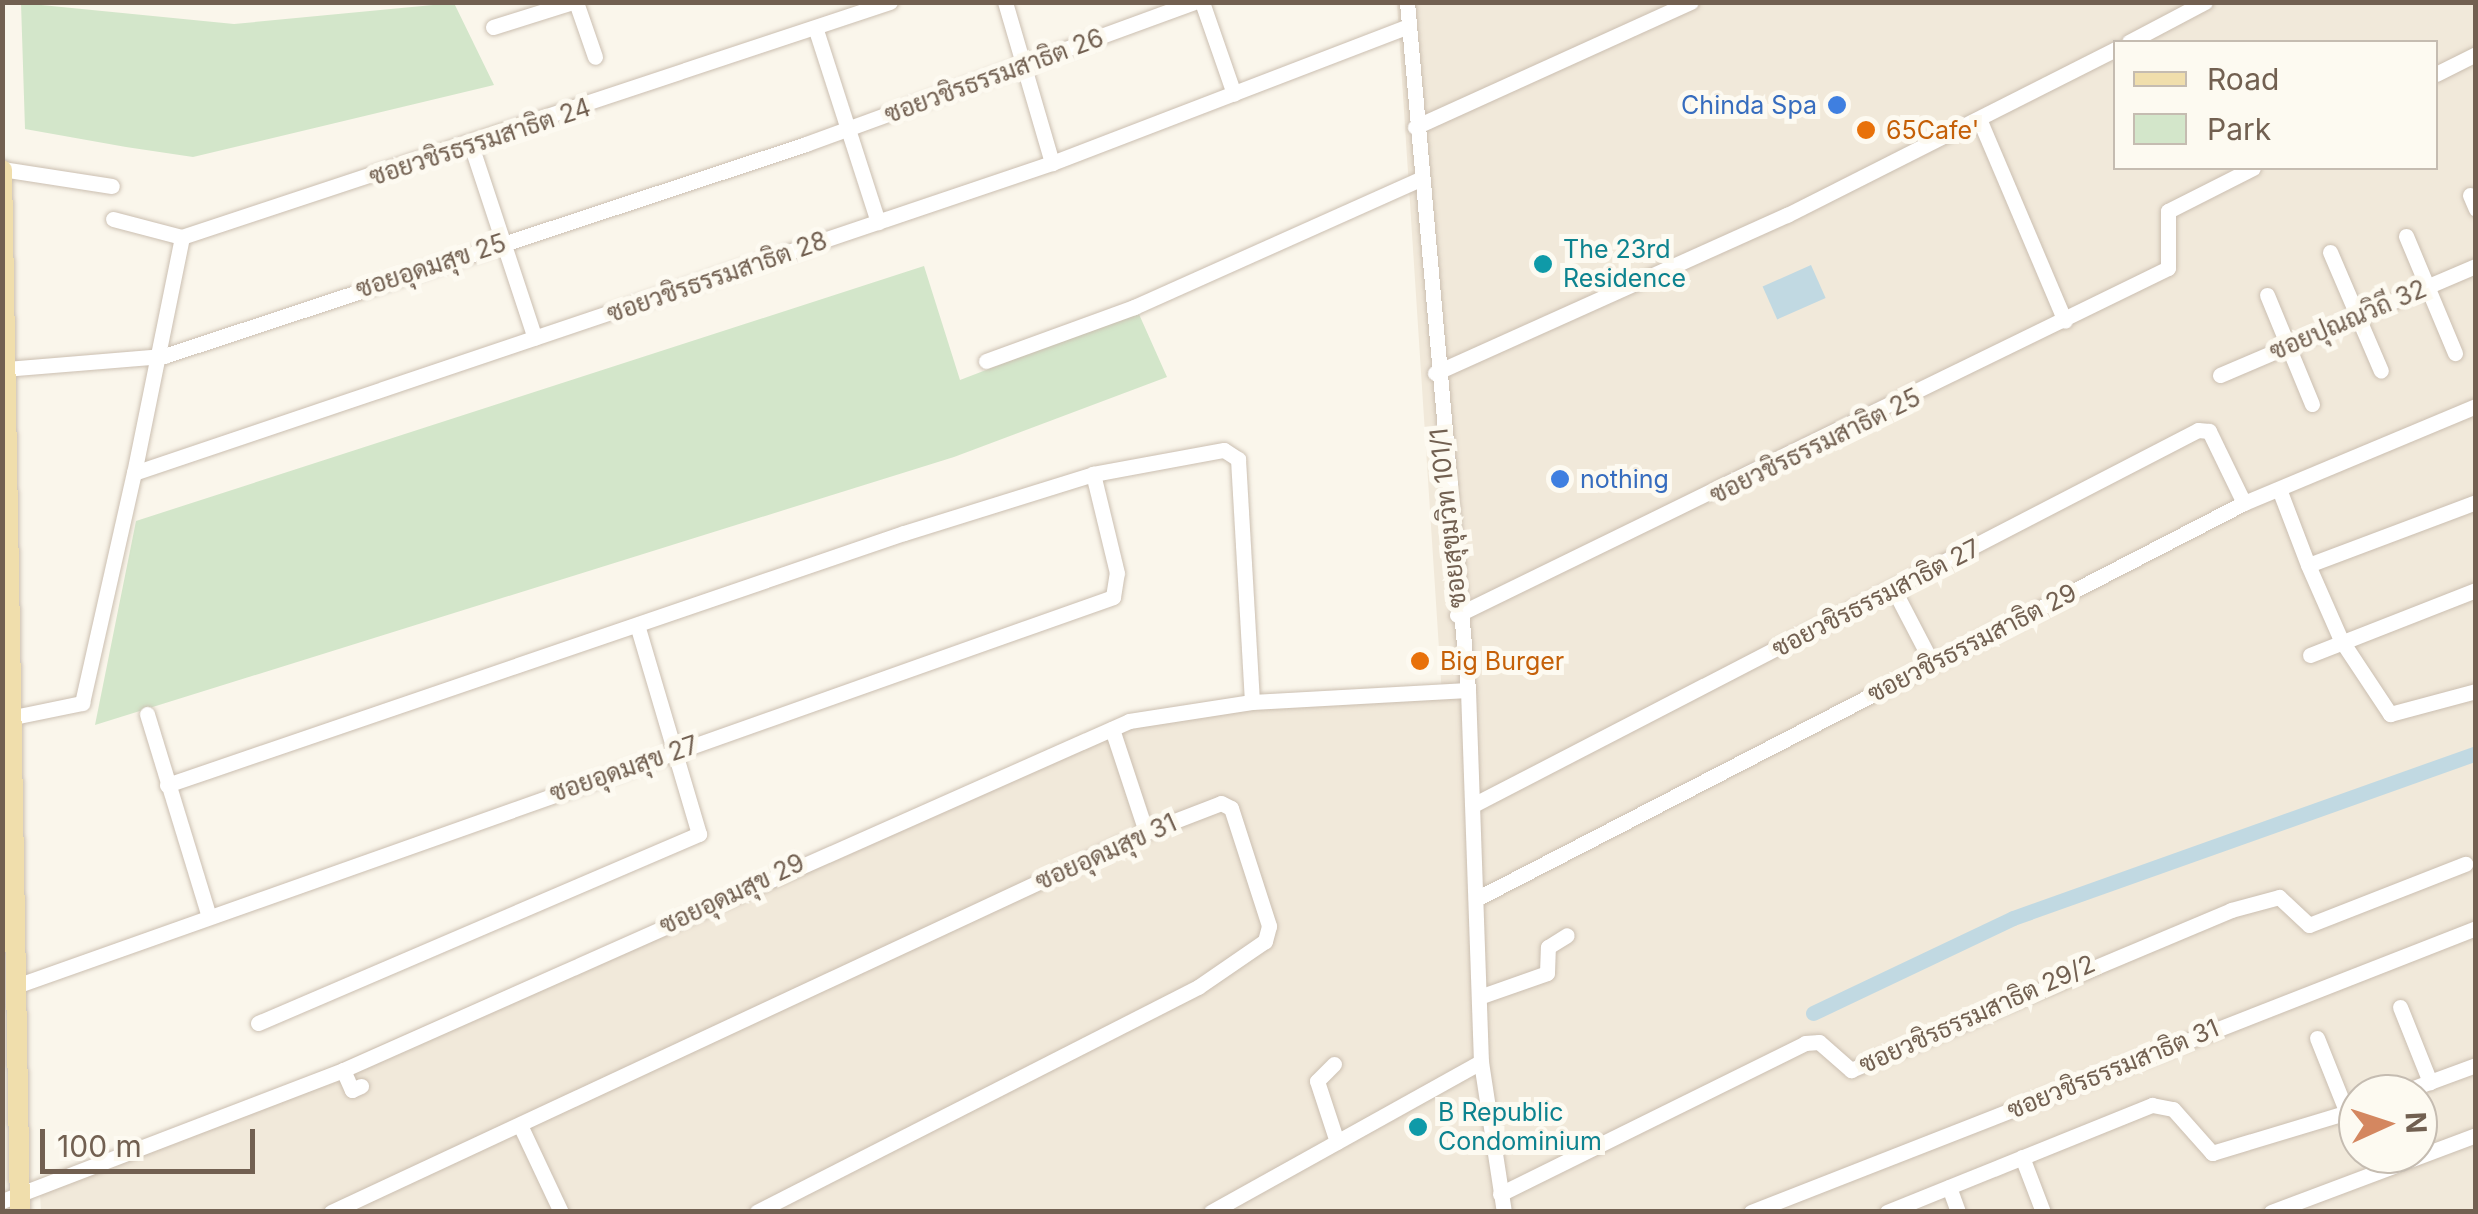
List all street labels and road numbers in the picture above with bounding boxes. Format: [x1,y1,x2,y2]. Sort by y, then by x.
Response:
street label: ซอยวชิรธรรมสาธิต 26 [880,22,1108,130]
street label: ซอยวชิรธรรมสาธิต 24 [366,92,594,192]
street label: ซอยวชิรธรรมสาธิต 28 [603,225,831,329]
street label: ซอยอุดมสุข 25 [352,228,510,304]
street label: ซอยปุณณวิถี 32 [2265,273,2431,367]
street label: ซอยวชิรธรรมสาธิต 25 [1705,382,1925,510]
street label: ซอยสุขุมวิท 101/1 [1424,427,1472,609]
street label: ซอยวชิรธรรมสาธิต 27 [1767,533,1985,663]
street label: ซอยวชิรธรรมสาธิต 29 [1862,577,2082,709]
street label: ซอยอุดมสุข 27 [546,730,702,808]
street label: ซอยอุดมสุข 31 [1031,808,1181,896]
street label: ซอยอุดมสุข 29 [655,847,809,941]
street label: ซอยวชิรธรรมสาธิต 29/2 [1854,948,2100,1080]
street label: ซอยวชิรธรรมสาธิต 31 [2003,1013,2223,1125]

